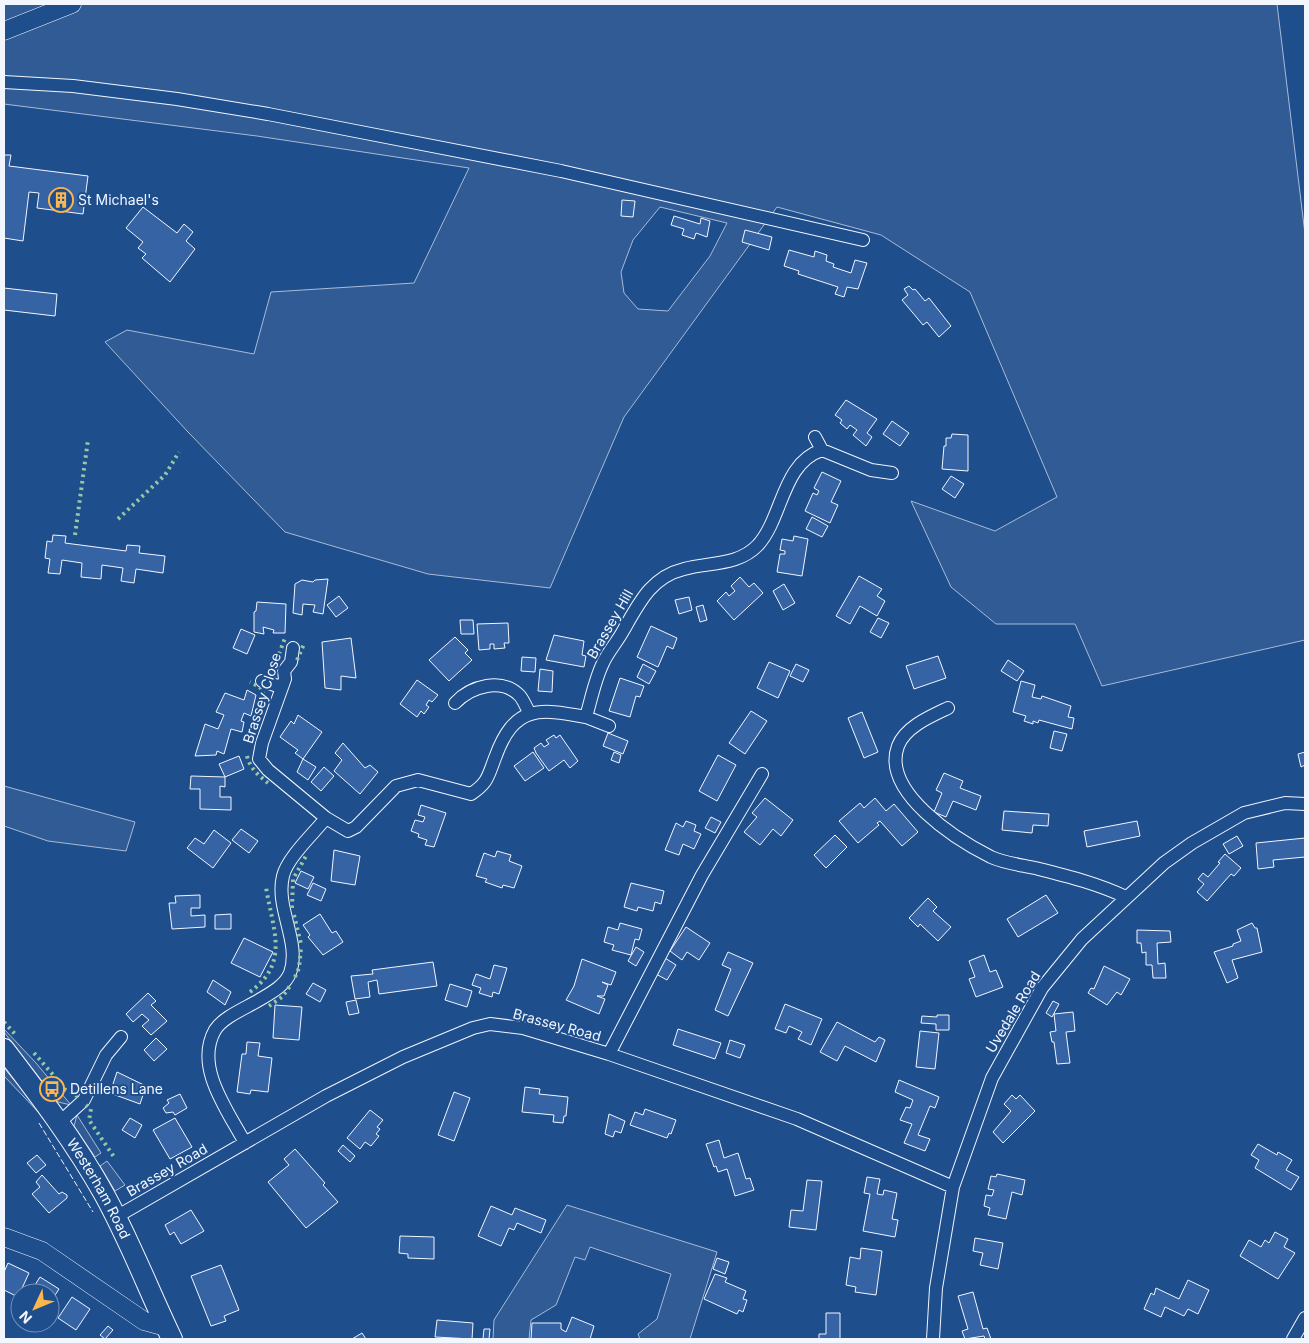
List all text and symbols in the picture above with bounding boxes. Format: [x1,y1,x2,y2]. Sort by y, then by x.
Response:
building icon: St Michael's [48,187,74,213]
place label: St Michael's [78,191,159,208]
street label: Brassey Hill [583,586,636,661]
street label: Brassey Close [239,650,284,745]
street label: Uvedale Road [982,968,1044,1055]
street label: Brassey Road [511,1005,603,1044]
bus stop icon: Detillens Lane [39,1076,65,1102]
place label: Detillens Lane [70,1080,163,1097]
street label: Westerham Road [64,1135,134,1241]
street label: Brassey Road [123,1140,210,1200]
north arrow [10,1283,60,1333]
text: N [15,1308,35,1327]

